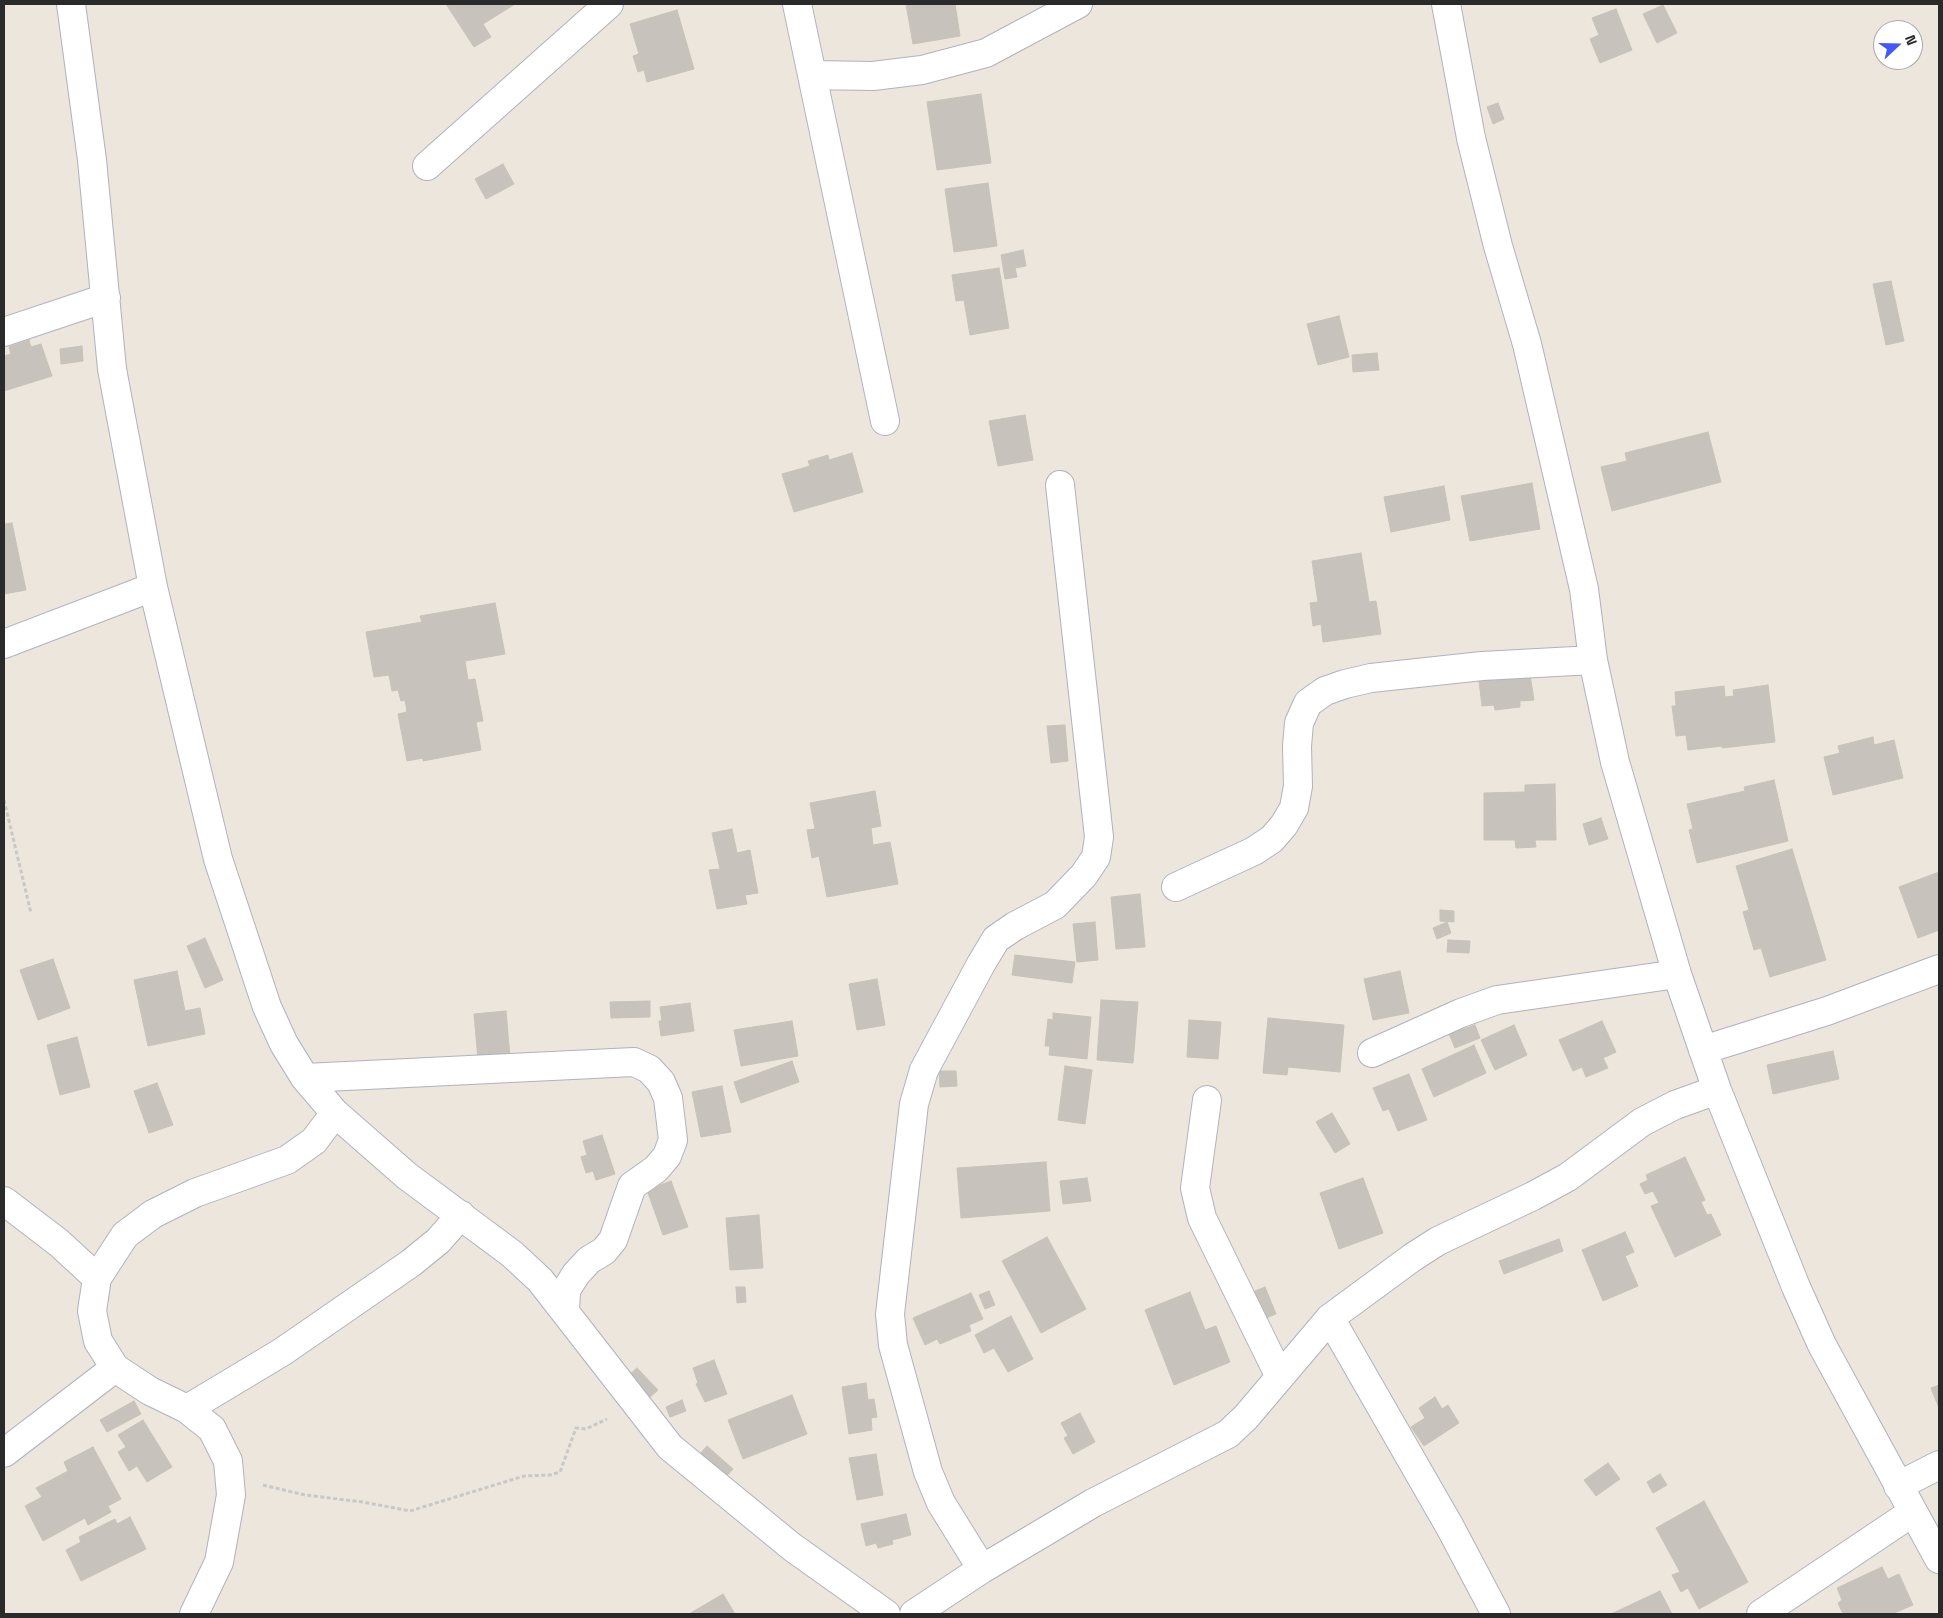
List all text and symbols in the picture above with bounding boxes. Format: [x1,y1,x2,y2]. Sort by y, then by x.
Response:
north arrow [1873,20,1923,70]
text: N [1901,32,1921,48]

